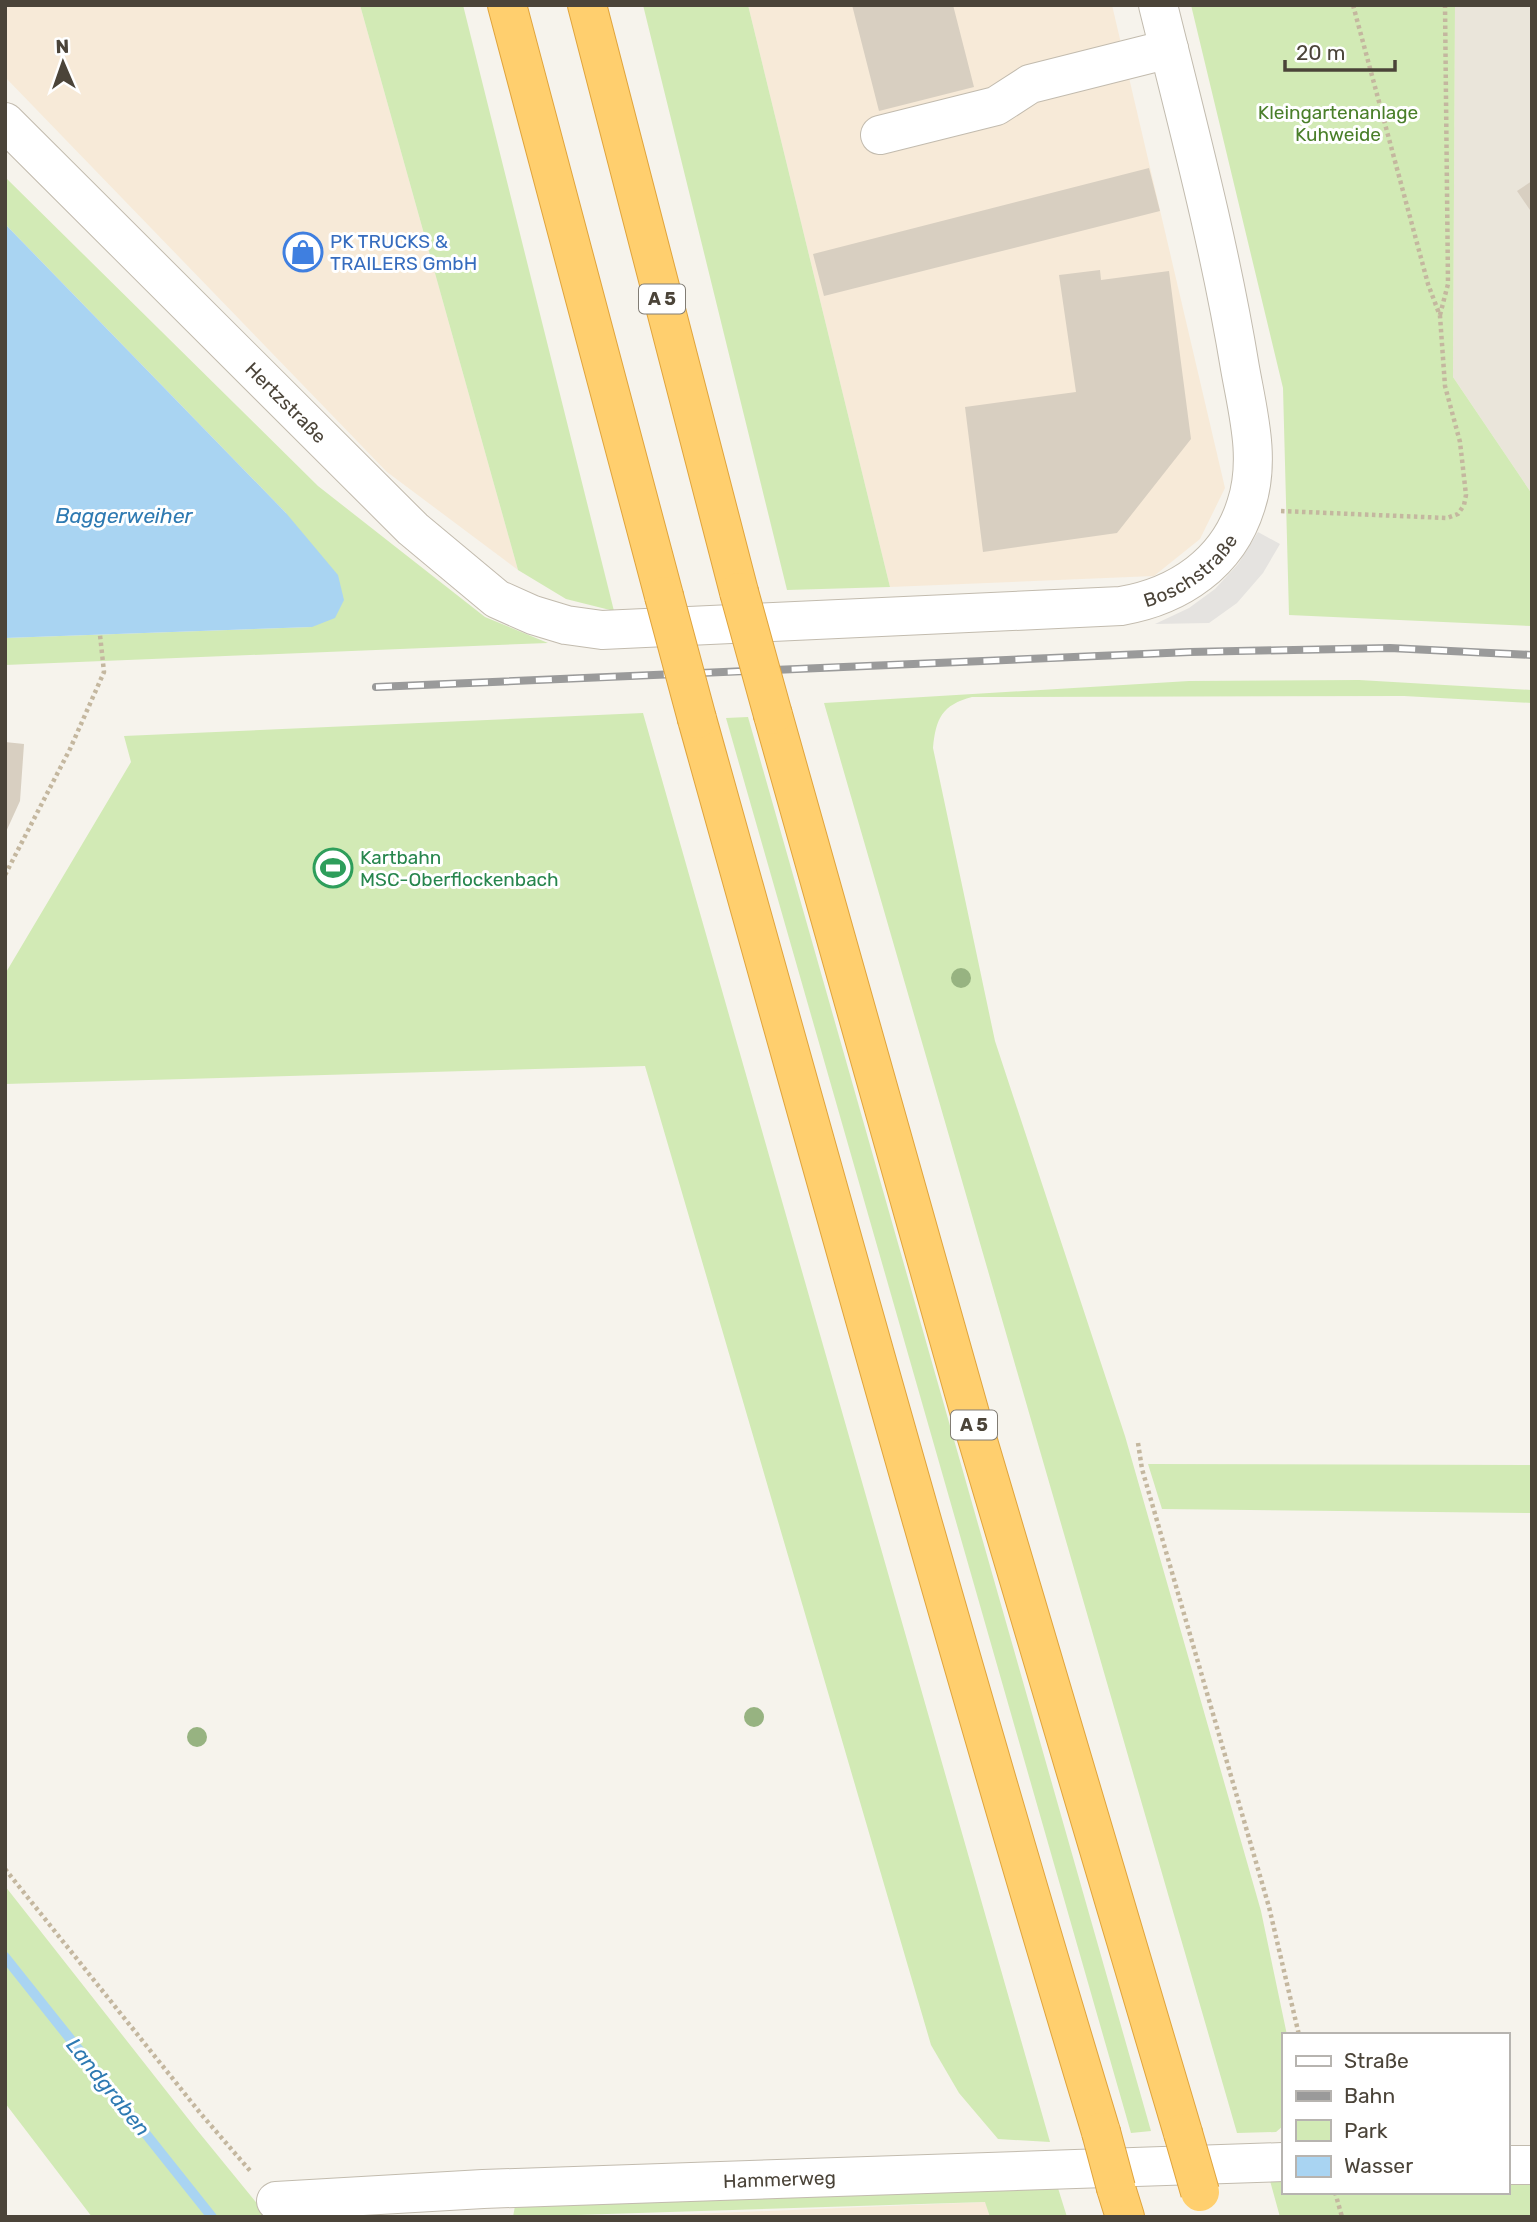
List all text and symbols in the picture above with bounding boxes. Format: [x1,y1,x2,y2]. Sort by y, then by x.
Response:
north arrow [28,28,98,98]
scale bar [1285,28,1395,72]
text: N [55,35,70,58]
text: 20 m [1296,40,1345,65]
park label: Kleingartenanlage Kuhweide [1258,101,1418,146]
place label: PK TRUCKS & TRAILERS GmbH [330,230,477,275]
shop icon: PK TRUCKS & TRAILERS GmbH [282,231,324,273]
road number: A 5 [639,284,685,314]
street label: Hertzstraße [240,357,331,448]
water label: Baggerweiher [55,503,194,528]
street label: Boschstraße [1141,530,1242,612]
place label: Kartbahn MSC-Oberflockenbach [360,846,559,891]
sports icon: Kartbahn MSC-Oberflockenbach [312,847,354,889]
road number: A 5 [951,1410,997,1440]
water label: Landgraben [61,2033,156,2141]
legend [1282,2033,1509,2194]
text: Straße [1344,2048,1409,2073]
text: Bahn [1344,2083,1395,2108]
text: Park [1344,2118,1388,2143]
text: Wasser [1344,2153,1413,2178]
street label: Hammerweg [723,2166,836,2193]

